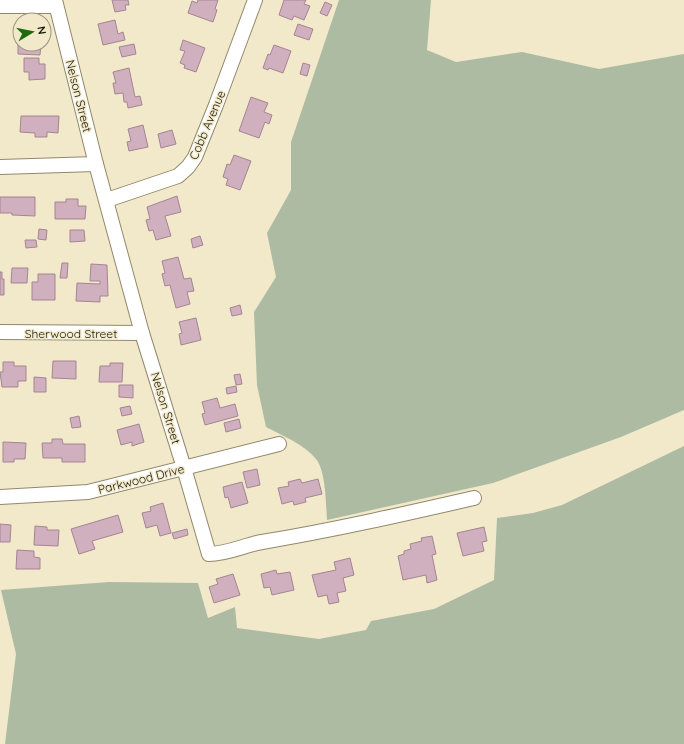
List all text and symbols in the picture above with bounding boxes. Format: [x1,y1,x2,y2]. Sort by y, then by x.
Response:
north arrow [12,12,52,52]
text: N [34,25,49,35]
street label: Nelson Street [63,58,95,134]
street label: Cobb Avenue [186,88,228,162]
street label: Sherwood Street [25,326,117,341]
street label: Nelson Street [148,370,184,446]
street label: Parkwood Drive [96,461,186,497]

